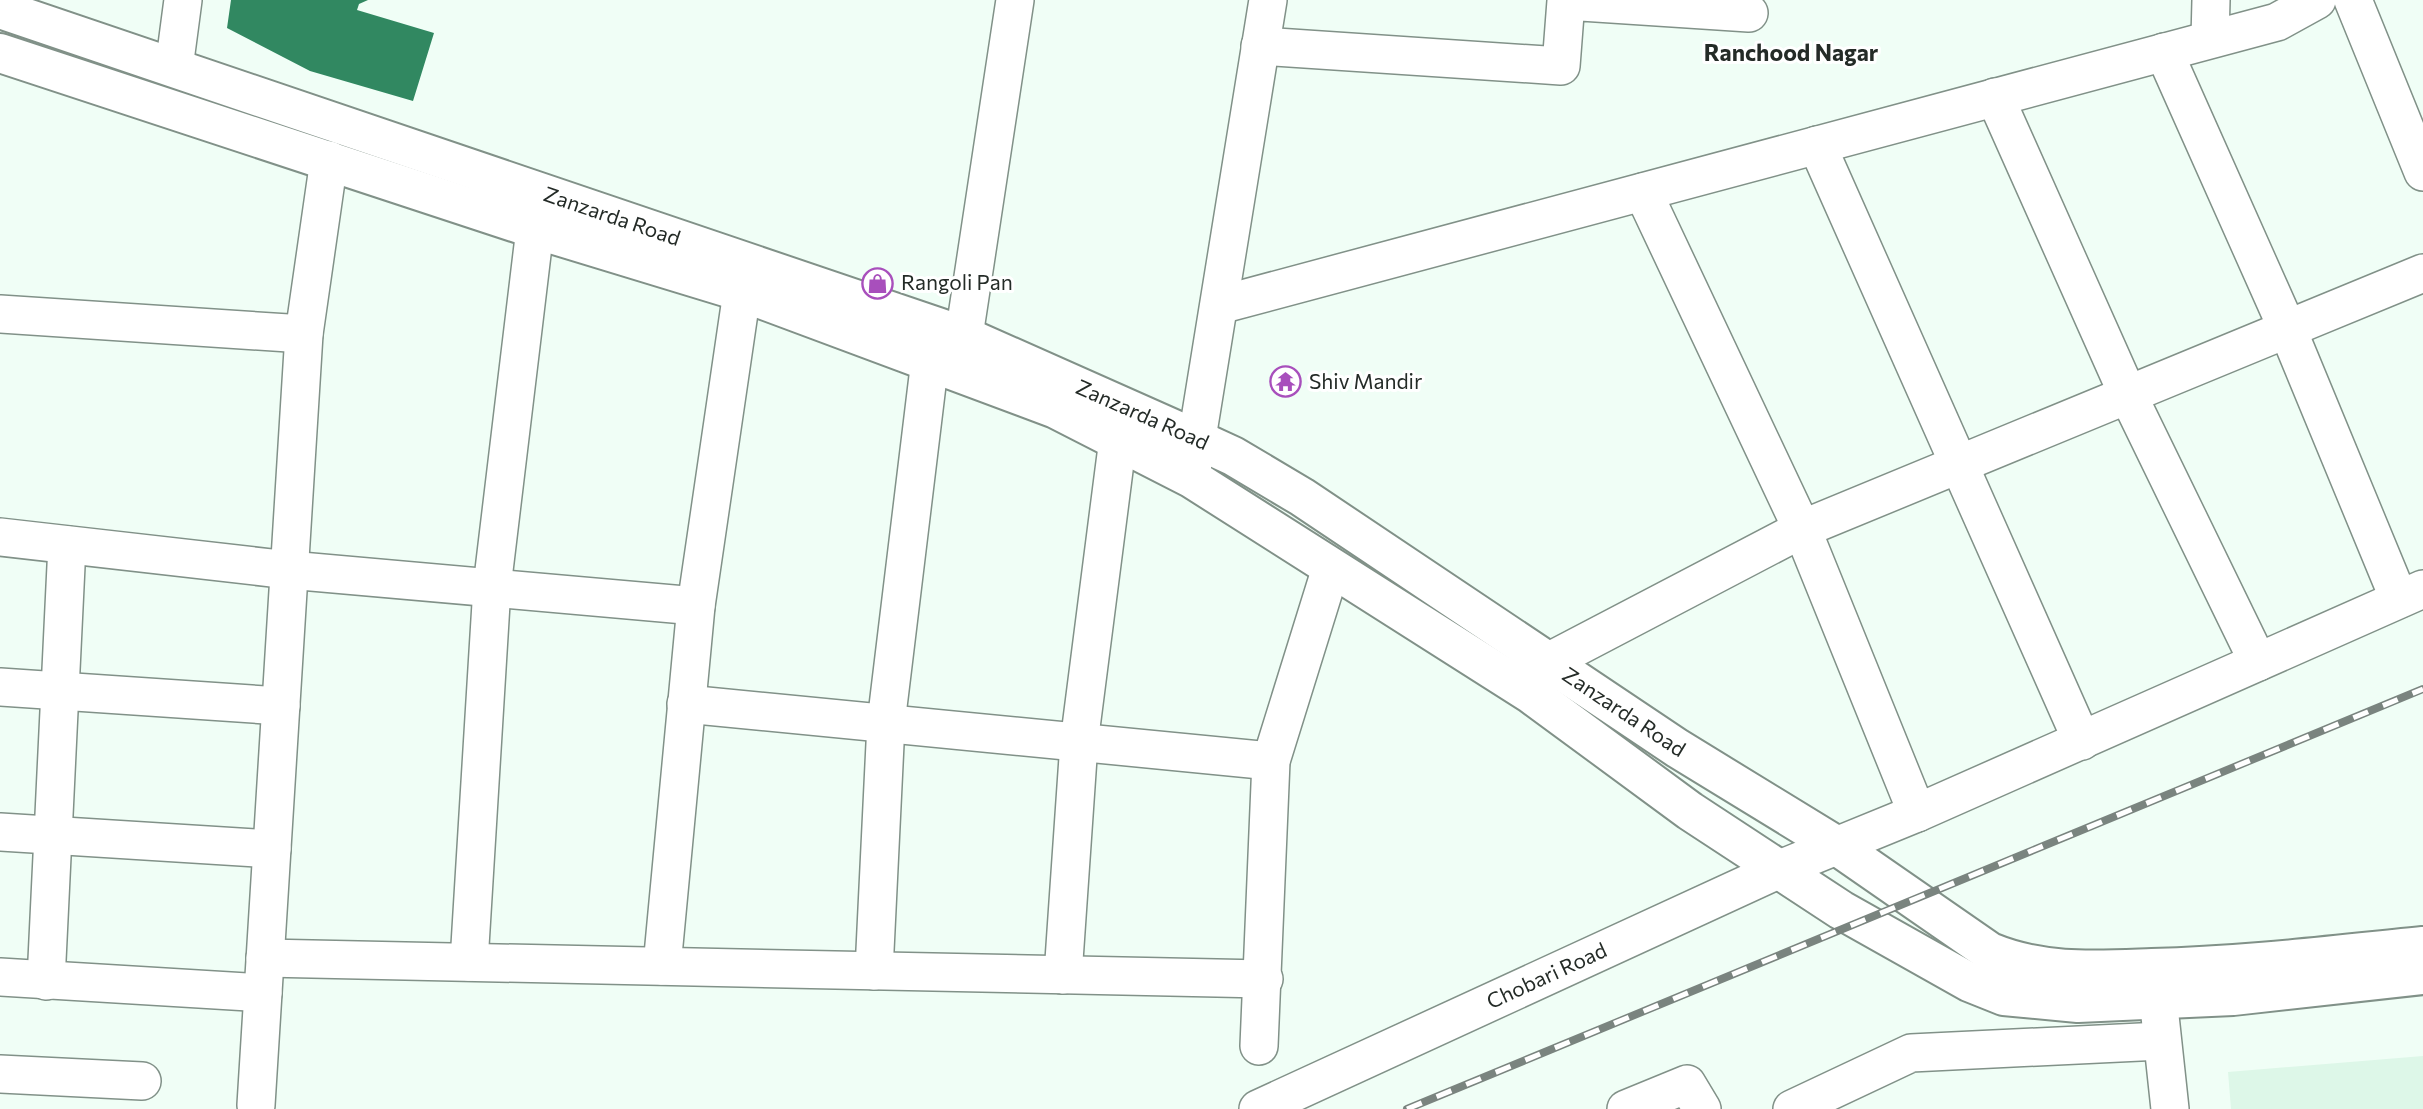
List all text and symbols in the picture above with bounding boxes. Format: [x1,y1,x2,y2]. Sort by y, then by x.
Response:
district label: Ranchood Nagar [1704,38,1879,66]
street label: Zanzarda Road [541,180,684,250]
shop icon: Rangoli Pan [861,266,895,300]
place label: Rangoli Pan [901,269,1013,294]
temple icon: Shiv Mandir [1269,365,1303,399]
place label: Shiv Mandir [1309,368,1422,393]
street label: Zanzarda Road [1073,373,1213,454]
street label: Zanzarda Road [1558,661,1691,761]
street label: Chobari Road [1482,936,1610,1013]

